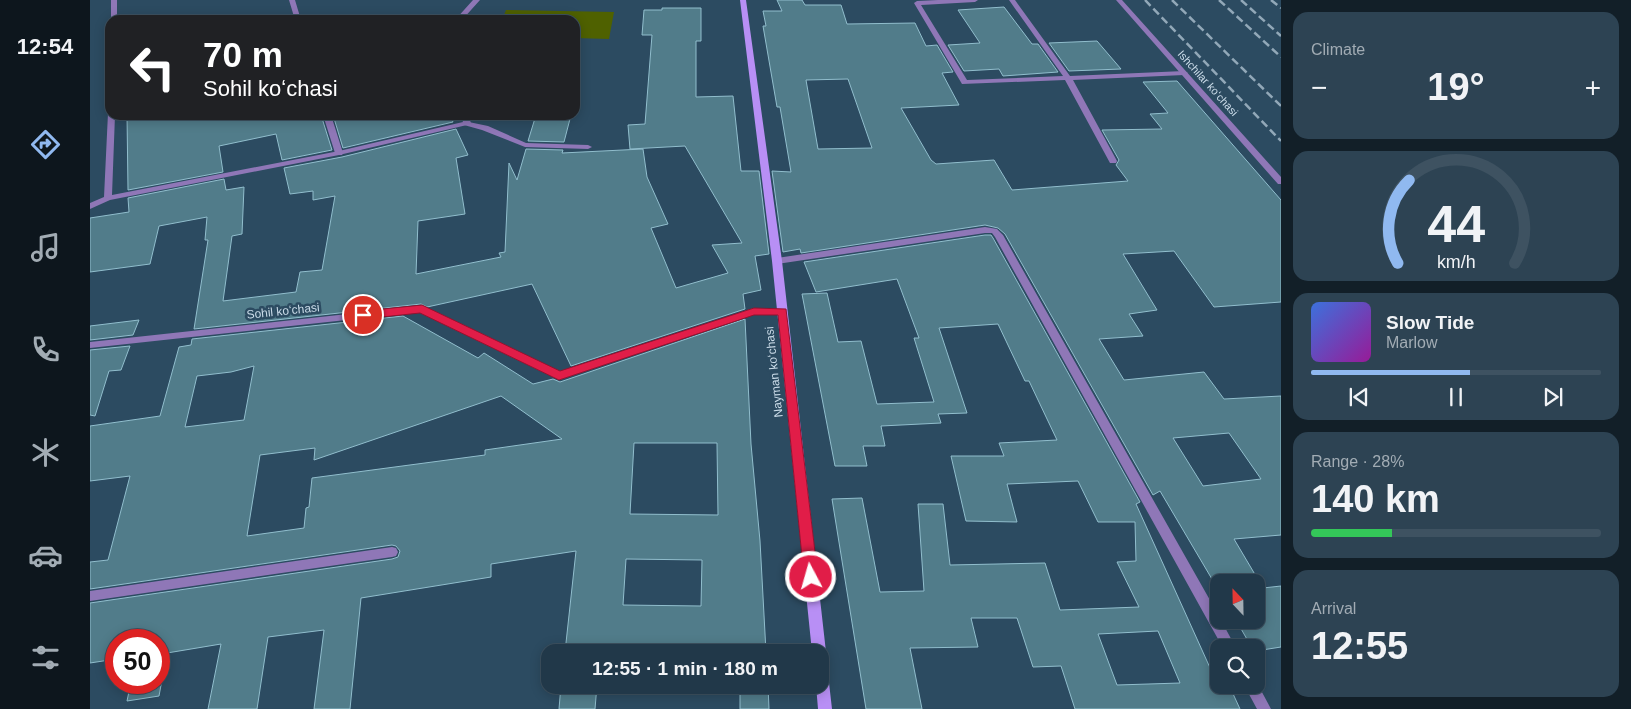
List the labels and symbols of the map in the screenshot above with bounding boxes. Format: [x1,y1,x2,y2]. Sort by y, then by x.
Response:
street label: Ishchilar koʻchasi [1176,48,1240,118]
pin [342,294,384,336]
street label: Sohil koʻchasi [246,300,320,322]
street label: Nayman koʻchasi [762,326,786,418]
position arrow [784,550,836,602]
north arrow [1210,574,1265,629]
speed limit sign: 50 [105,629,170,694]

